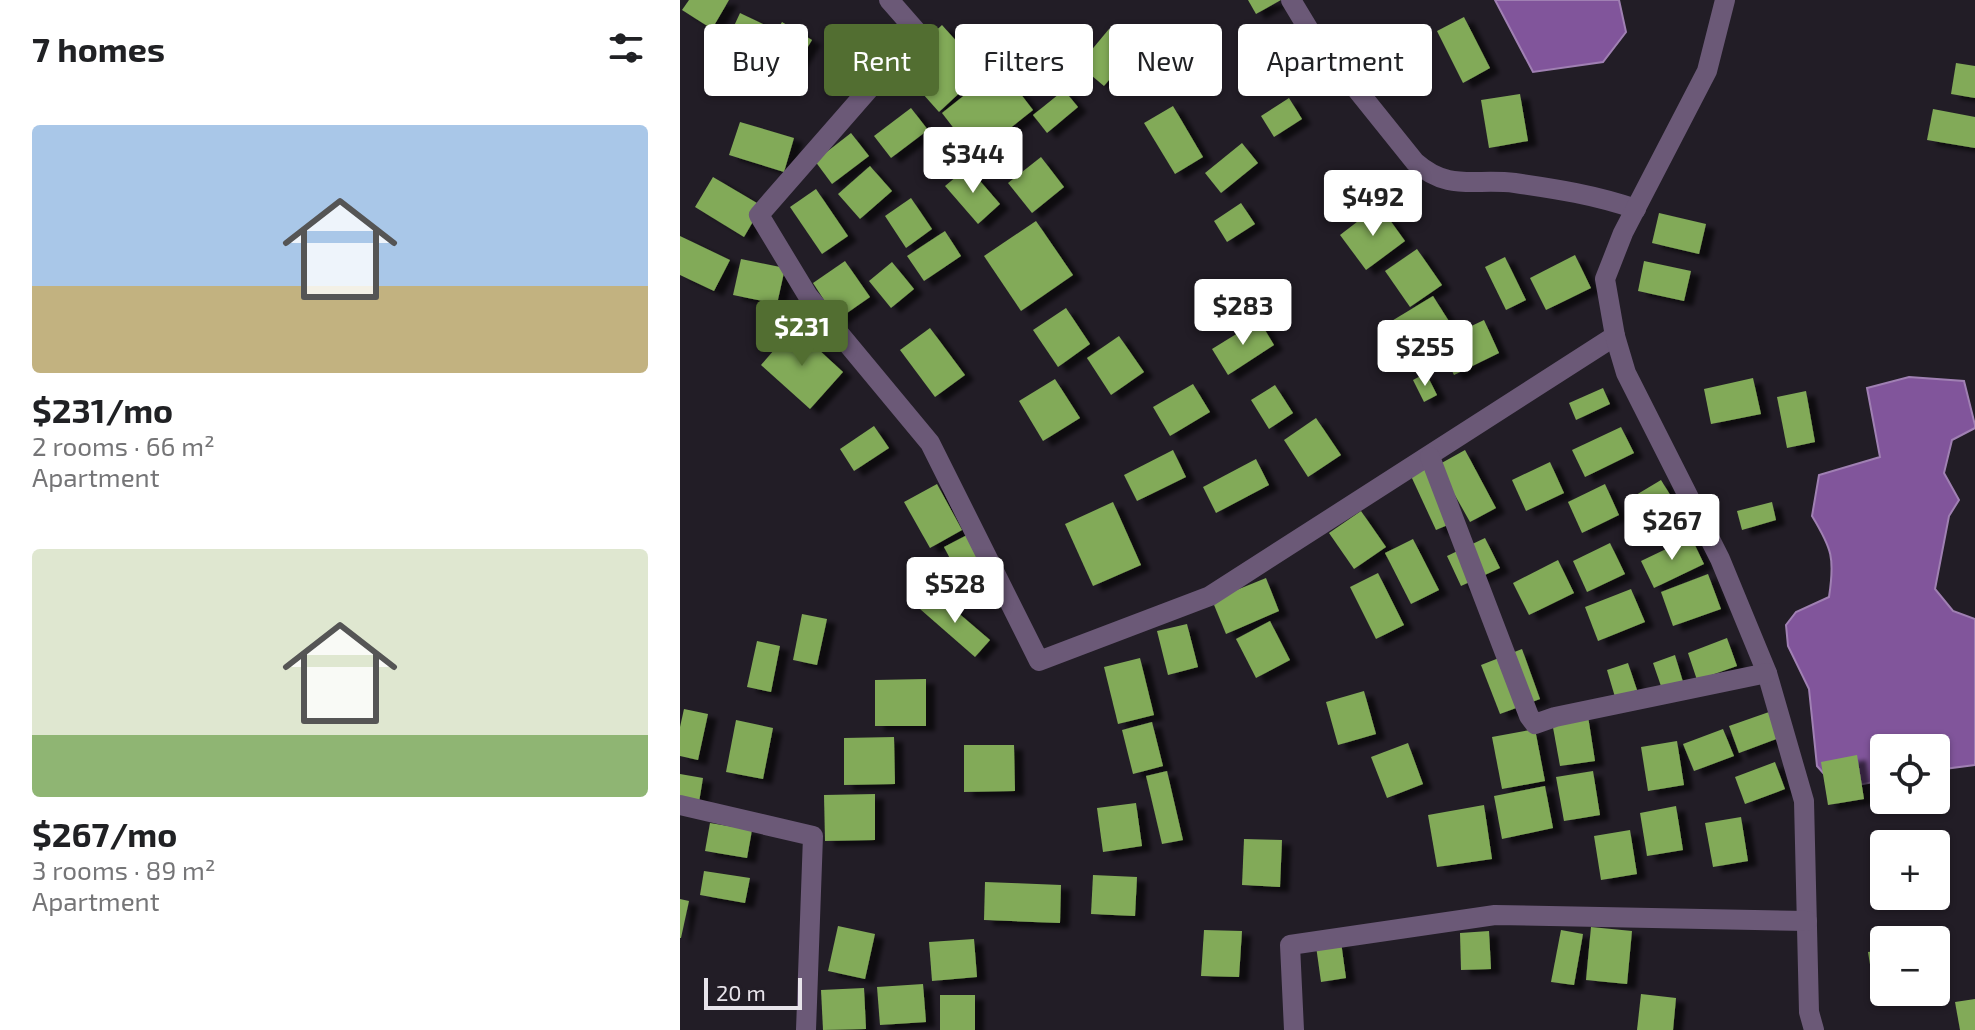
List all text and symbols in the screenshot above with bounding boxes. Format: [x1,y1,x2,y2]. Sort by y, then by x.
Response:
chip: Buy [704,24,808,96]
chip: Rent [824,24,939,96]
chip: Filters [955,24,1093,96]
chip: New [1109,24,1222,96]
chip: Apartment [1238,24,1432,96]
icon: filters [604,26,648,70]
text: 7 homes [32,28,165,69]
pin: $344 [926,127,1020,195]
text: $344 [942,137,1004,168]
pin: $492 [1326,170,1420,238]
icon: home [268,177,412,321]
text: $492 [1342,180,1404,211]
pin: $283 [1196,279,1290,347]
text: $283 [1212,289,1274,320]
pin: $231 [755,300,849,368]
text: $231 [774,310,830,341]
pin: $255 [1378,320,1472,388]
text: $255 [1396,330,1454,361]
text: $231/mo [32,389,173,430]
text: 2 rooms · 66 m² [32,430,215,461]
text: Apartment [32,461,160,492]
pin: $267 [1625,494,1719,562]
text: $267 [1642,504,1702,535]
pin: $528 [908,557,1002,625]
text: $528 [925,567,985,598]
icon: home [268,601,412,745]
map controls [1870,734,1950,1006]
button: locate [1870,734,1950,814]
text: $267/mo [32,813,177,854]
button: + [1870,830,1950,910]
text: 3 rooms · 89 m² [32,854,216,885]
text: Apartment [32,885,160,916]
button: − [1870,926,1950,1006]
scale bar [704,974,802,1010]
text: 20 m [716,979,766,1005]

